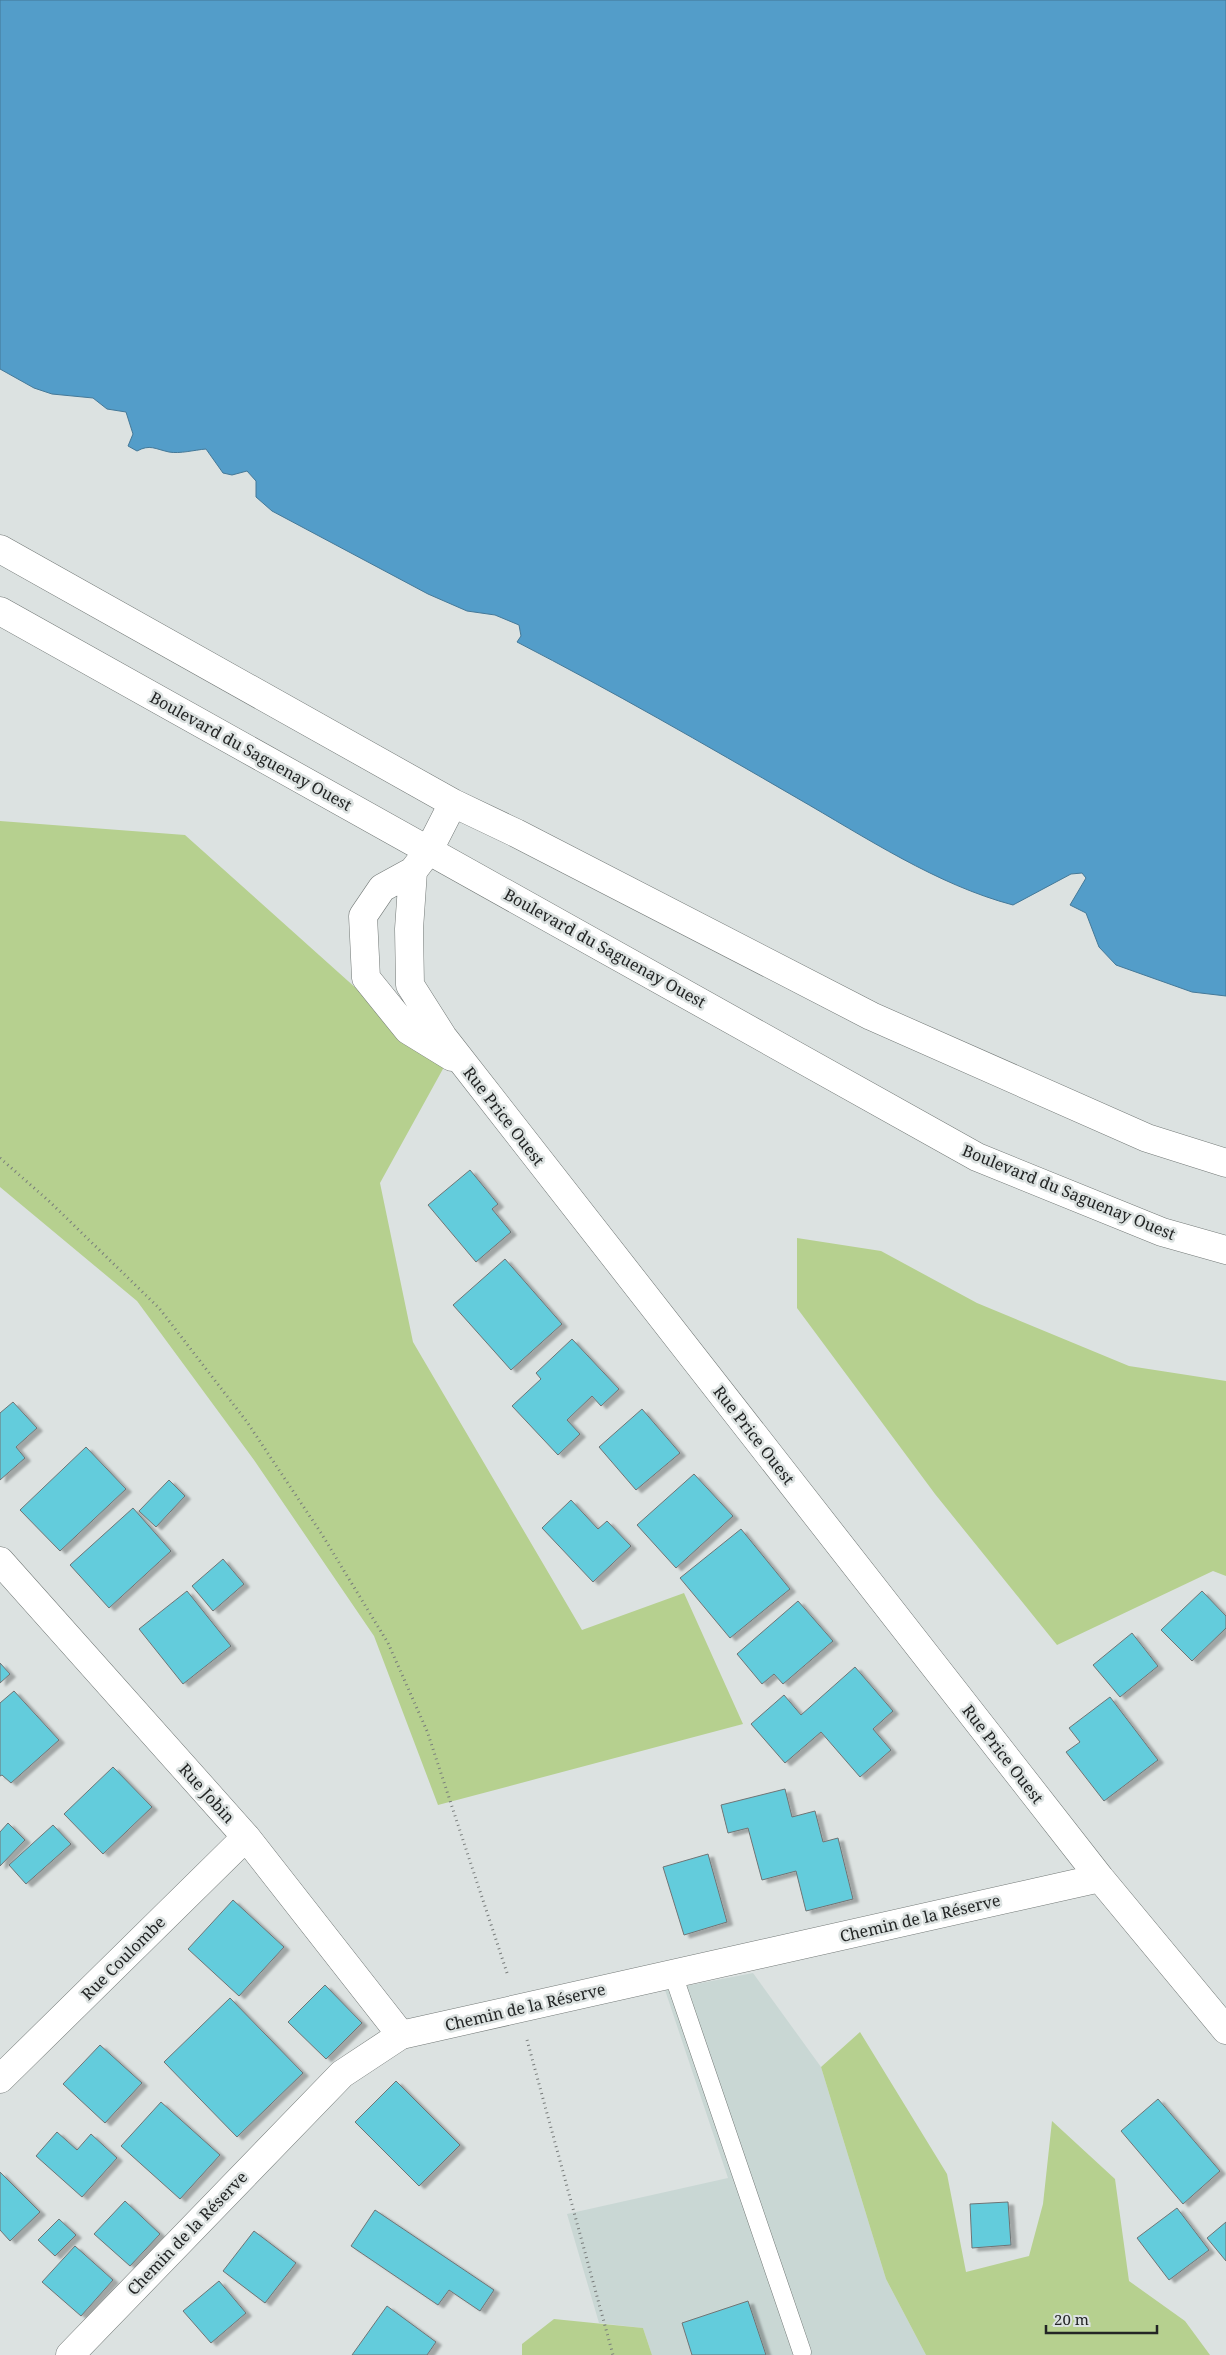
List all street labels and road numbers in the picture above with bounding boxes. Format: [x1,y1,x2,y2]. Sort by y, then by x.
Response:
street label: Boulevard du Saguenay Ouest [146,686,356,816]
street label: Boulevard du Saguenay Ouest [500,883,710,1013]
street label: Rue Price Ouest [458,1062,550,1170]
street label: Boulevard du Saguenay Ouest [959,1139,1179,1245]
street label: Rue Price Ouest [708,1381,800,1489]
street label: Rue Price Ouest [957,1700,1049,1808]
street label: Rue Jobin [174,1758,240,1828]
street label: Chemin de la Réserve [838,1889,1002,1947]
street label: Rue Coulombe [76,1911,170,2005]
street label: Chemin de la Réserve [443,1978,607,2036]
street label: Chemin de la Réserve [122,2166,252,2300]

